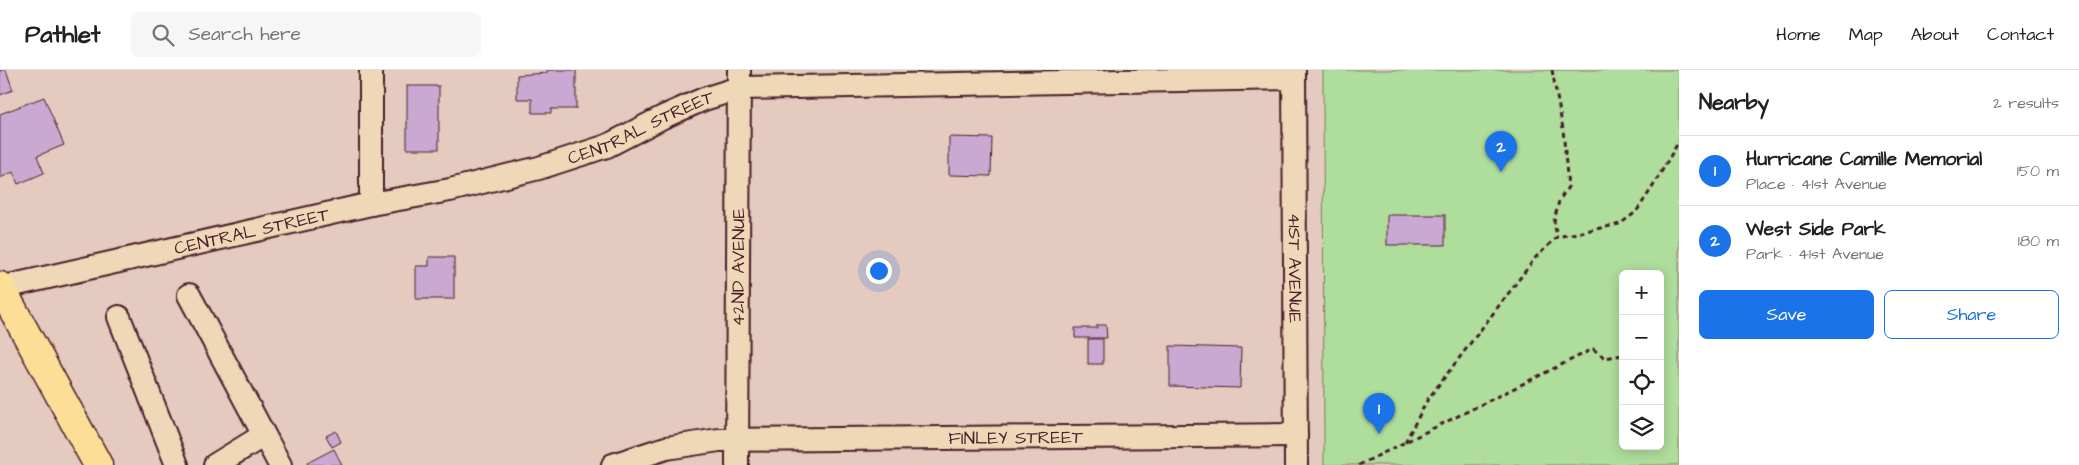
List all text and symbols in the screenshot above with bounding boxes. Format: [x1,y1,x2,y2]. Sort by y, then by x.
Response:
search box [131,12,481,57]
text: Pathlet [25,18,101,52]
icon: search [149,21,177,49]
text: Search here [189,21,301,48]
text: Home [1776,22,1821,47]
text: Map [1849,22,1883,47]
text: About [1911,22,1959,47]
text: Contact [1987,22,2054,47]
street label: CENTRAL STREET [564,84,718,171]
text: Nearby [1699,88,1769,117]
text: 2 results [1993,92,2059,114]
pin: 2 [1485,131,1517,172]
text: Hurricane Camille Memorial [1746,146,1982,173]
text: 1 [1714,160,1716,182]
text: 150 m [2017,160,2059,182]
text: Place · 41st Avenue [1746,173,1887,195]
street label: CENTRAL STREET [172,202,332,261]
street label: 42ND AVENUE [726,207,751,326]
street label: 41ST AVENUE [1282,213,1307,323]
text: West Side Park [1746,216,1886,243]
text: 2 [1710,230,1720,252]
text: 180 m [2018,230,2059,252]
text: Park · 41st Avenue [1746,243,1884,265]
your location [866,258,892,284]
map controls [1619,270,1664,450]
button: + [1619,270,1664,315]
button: Save [1699,290,1874,339]
button: Share [1884,290,2059,339]
button: − [1619,315,1664,360]
button: locate [1619,360,1664,405]
pin: 1 [1363,393,1395,434]
button: layers [1619,405,1664,450]
street label: FINLEY STREET [948,425,1084,451]

